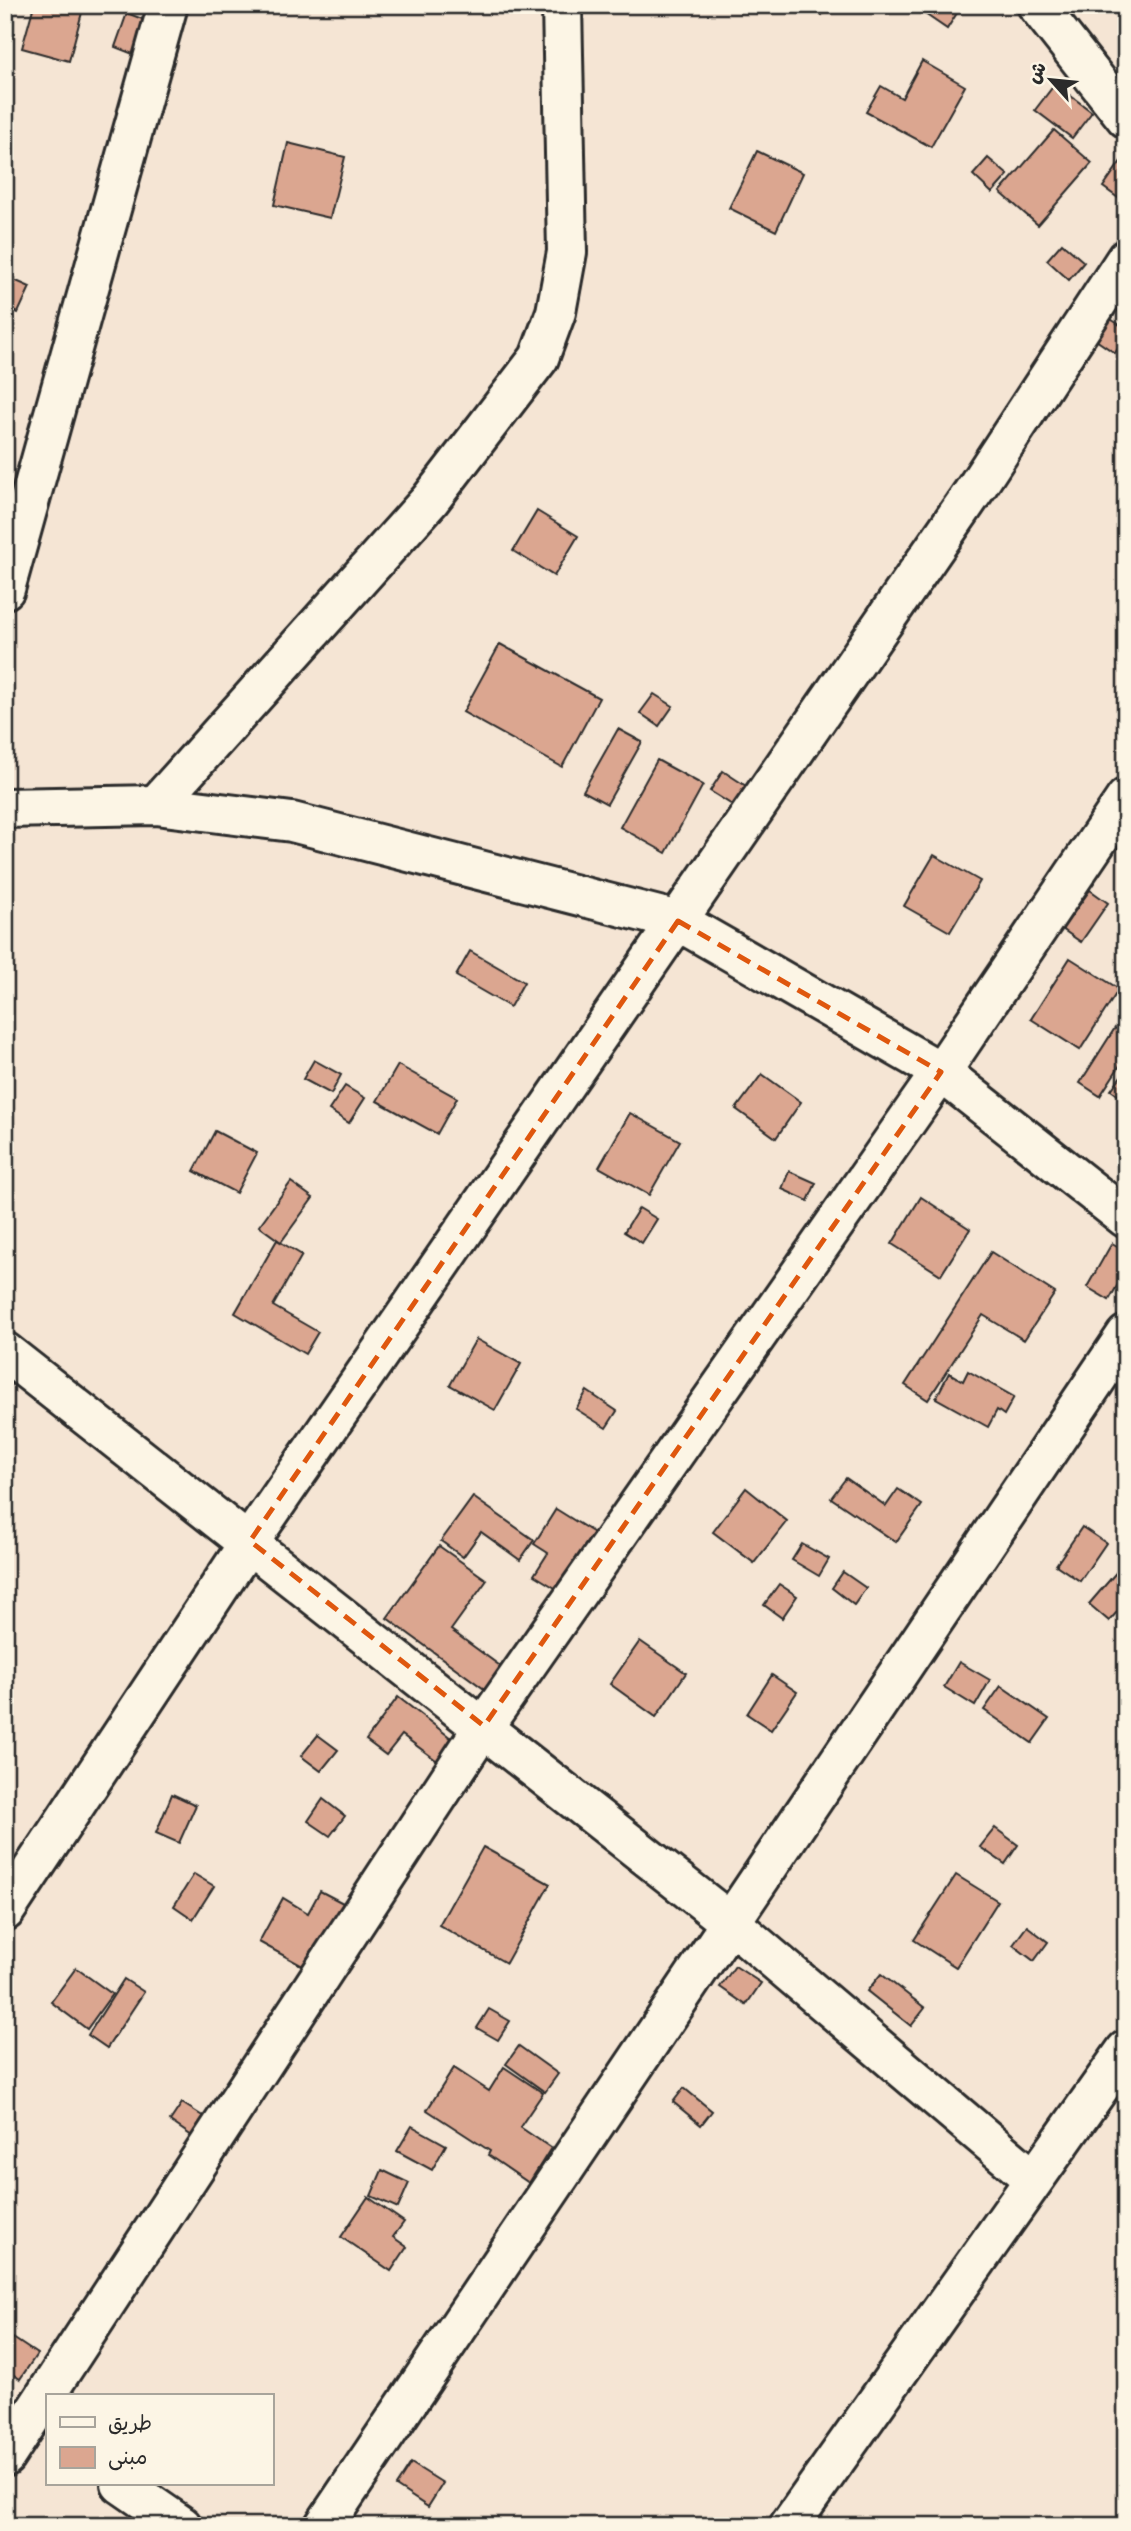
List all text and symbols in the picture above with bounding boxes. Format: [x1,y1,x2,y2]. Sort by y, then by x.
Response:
north arrow [1016,46,1086,116]
text: ش [1020,57,1052,87]
legend [46,2394,273,2486]
text: طريق [108,2408,152,2437]
text: مبنى [108,2442,147,2471]

